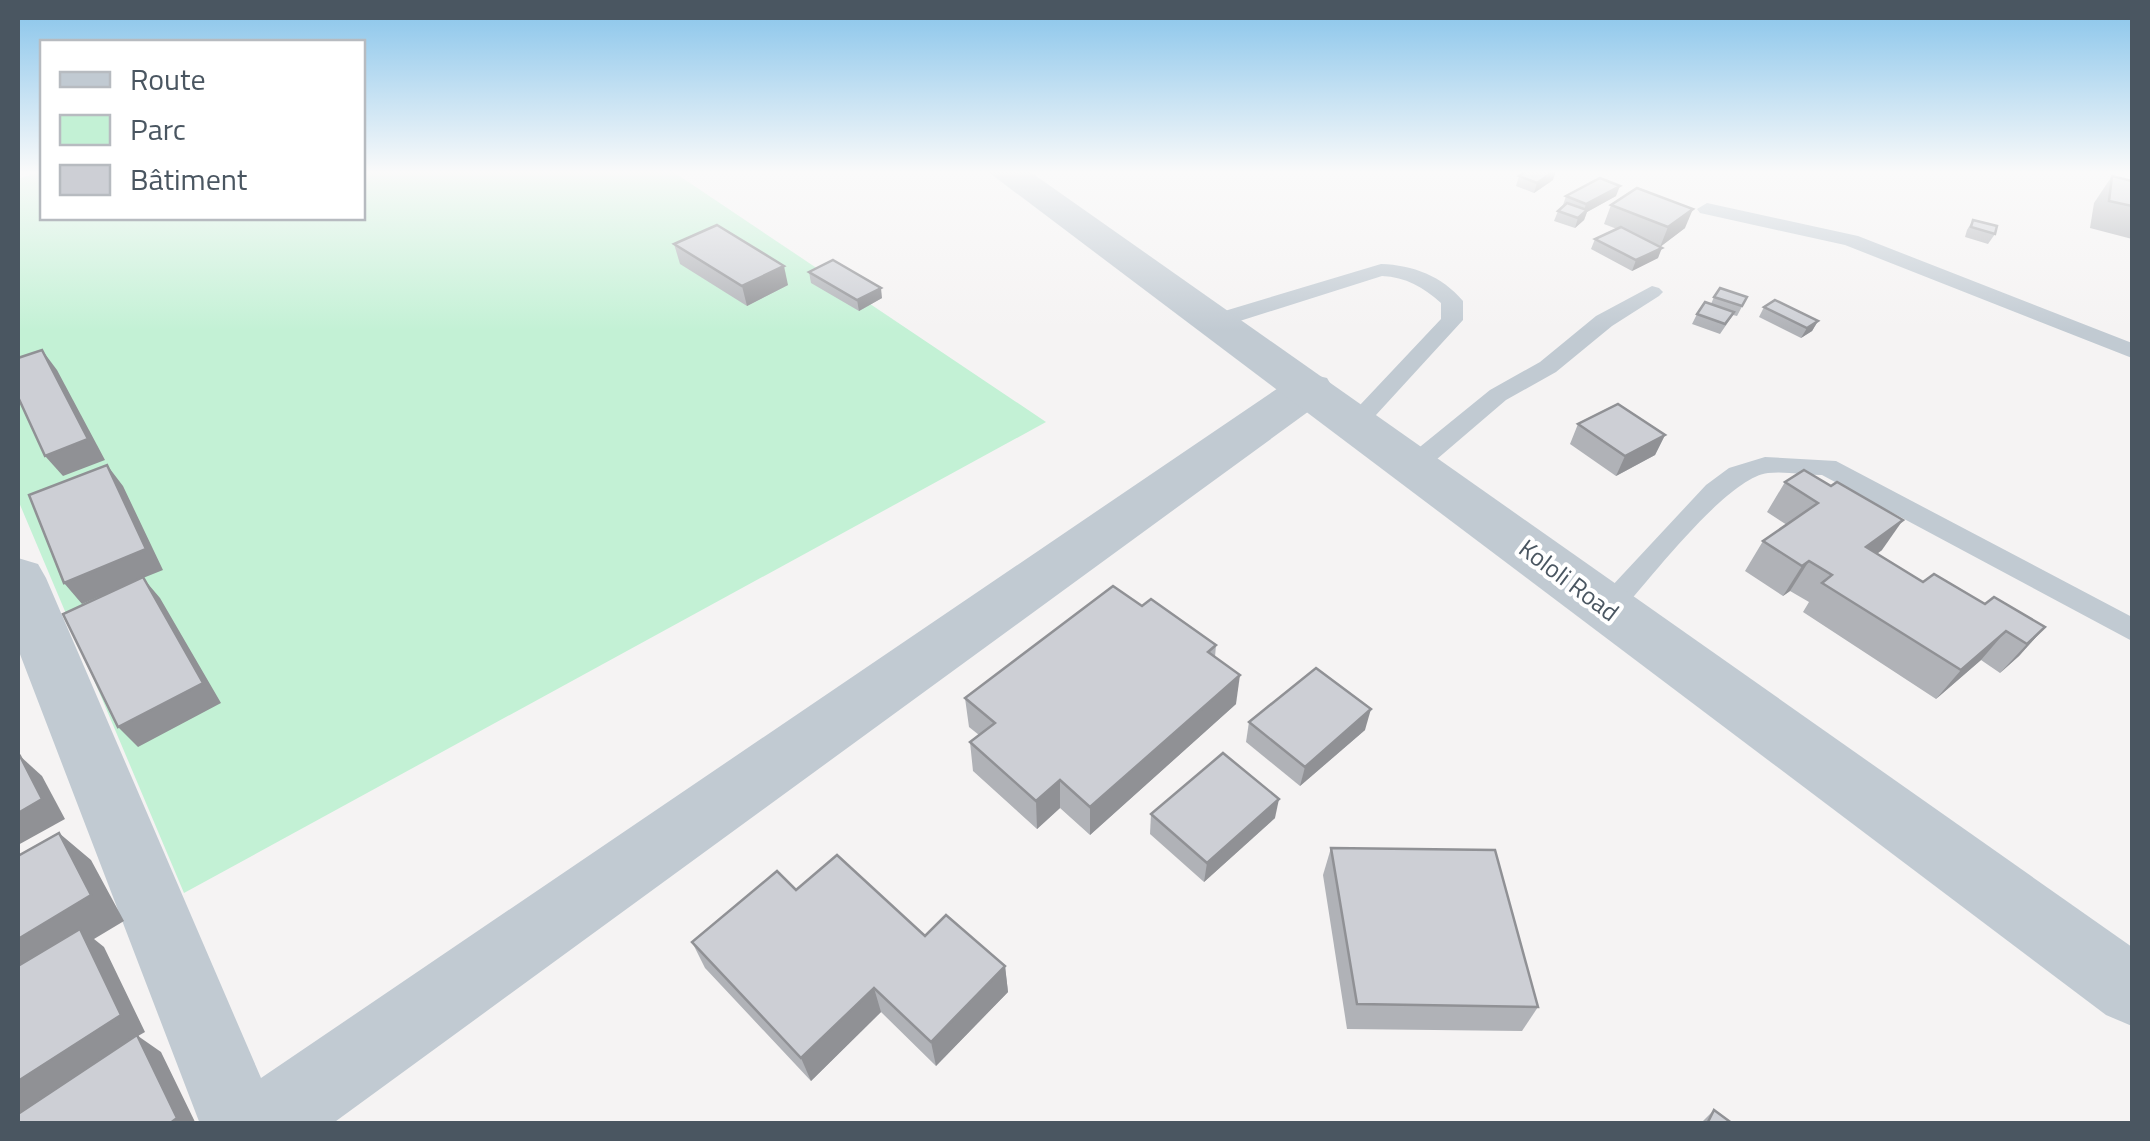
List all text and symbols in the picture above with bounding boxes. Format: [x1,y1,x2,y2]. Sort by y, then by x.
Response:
legend [40,40,365,220]
text: Route [130,56,206,102]
text: Parc [130,106,186,152]
text: Bâtiment [130,156,248,202]
street label: Kololi Road [1511,530,1627,630]

